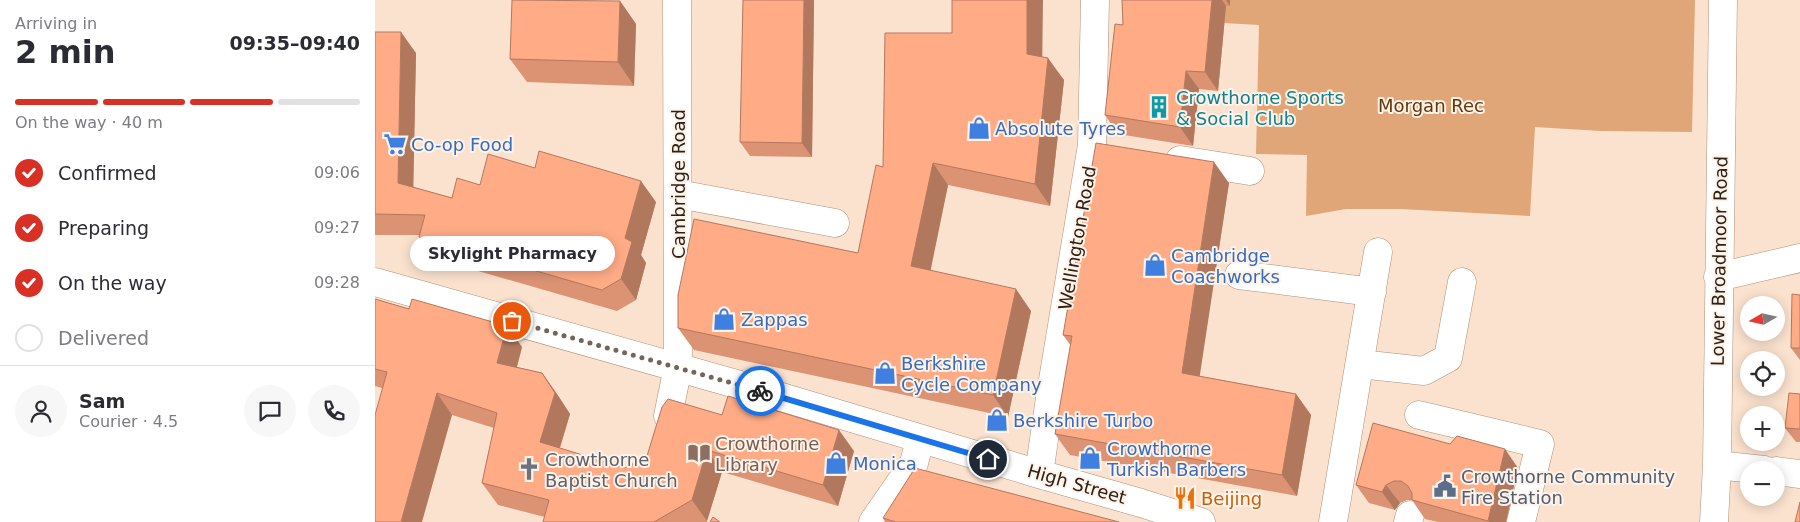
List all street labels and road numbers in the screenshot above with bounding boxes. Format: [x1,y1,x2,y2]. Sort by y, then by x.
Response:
street label: Cambridge Road [668,109,689,259]
street label: Lower Broadmoor Road [1707,156,1731,366]
street label: Wellington Road [1054,164,1100,312]
street label: High Street [1025,460,1129,508]

